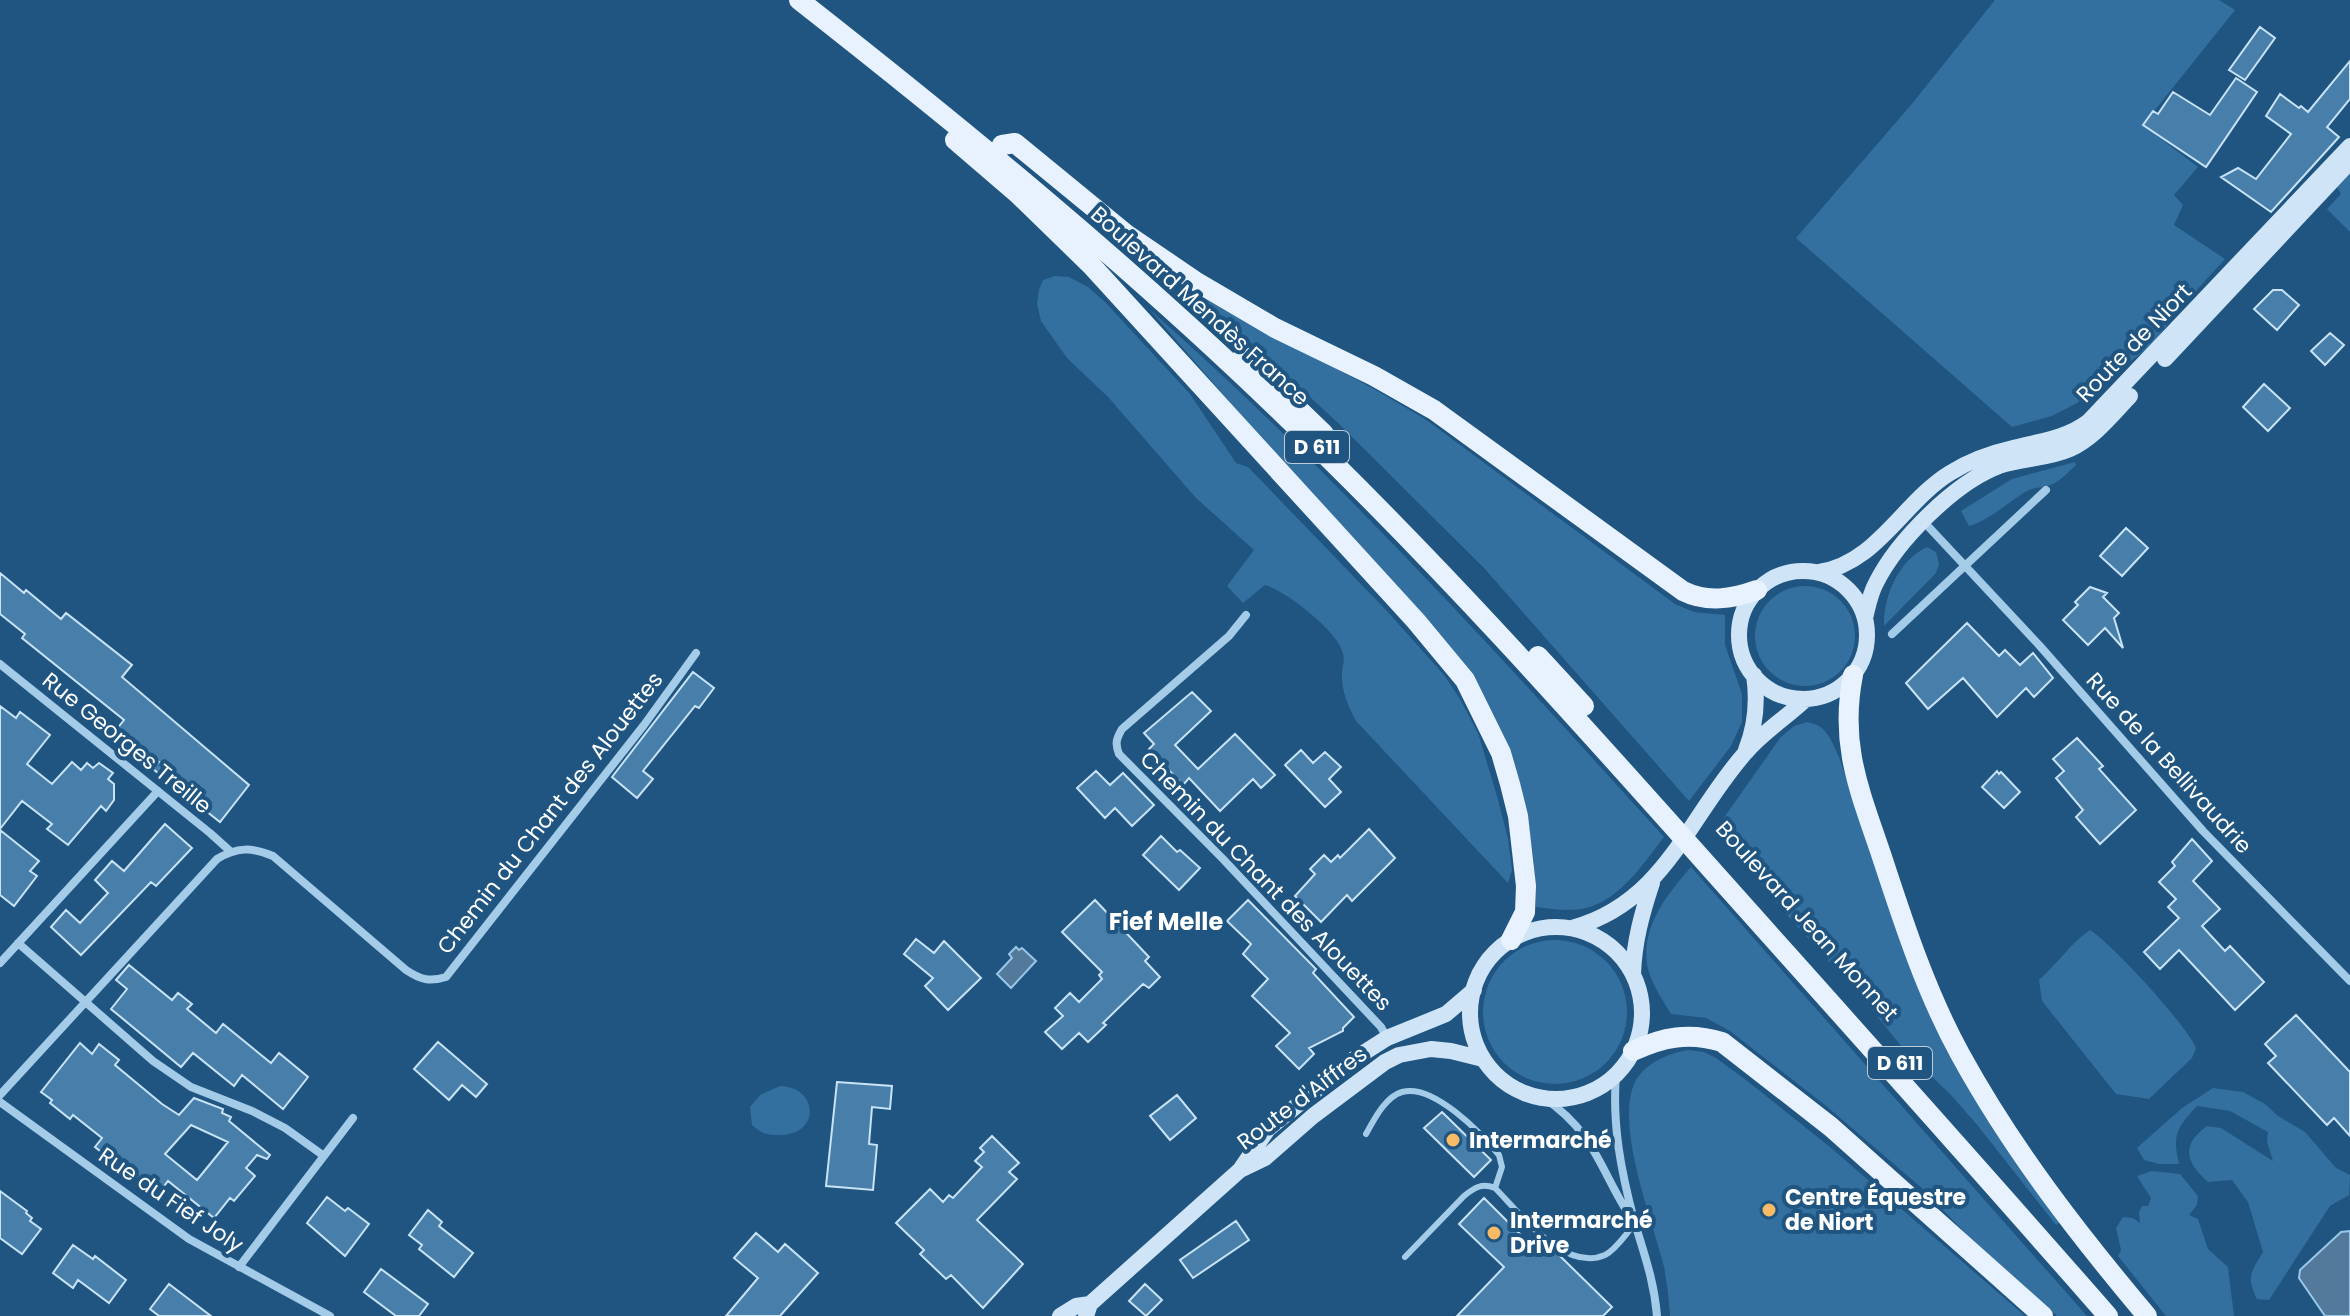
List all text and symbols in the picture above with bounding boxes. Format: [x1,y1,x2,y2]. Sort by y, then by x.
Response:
street label: Boulevard Mendès France [1084,199,1316,413]
street label: Route de Niort [2069,277,2199,409]
road number: D 611 [1285,431,1349,463]
street label: Rue Georges Treille [36,665,218,821]
street label: Chemin du Chant des Alouettes [430,665,670,961]
street label: Rue de la Bellivaudrie [2079,666,2259,860]
street label: Chemin du Chant des Alouettes [1133,744,1399,1018]
street label: Boulevard Jean Monnet [1709,814,1905,1028]
district label: Fief Melle [1109,905,1223,938]
street label: Route d'Aiffres [1231,1039,1373,1157]
road number: D 611 [1868,1047,1932,1079]
place label: Intermarché [1469,1125,1612,1156]
marker: Intermarché [1444,1131,1462,1149]
street label: Rue du Fief Joly [92,1140,250,1260]
place label: Centre Équestre de Niort [1785,1182,1966,1238]
marker: Centre Équestre de Niort [1760,1201,1778,1219]
place label: Intermarché Drive [1510,1205,1653,1261]
marker: Intermarché Drive [1485,1224,1503,1242]

